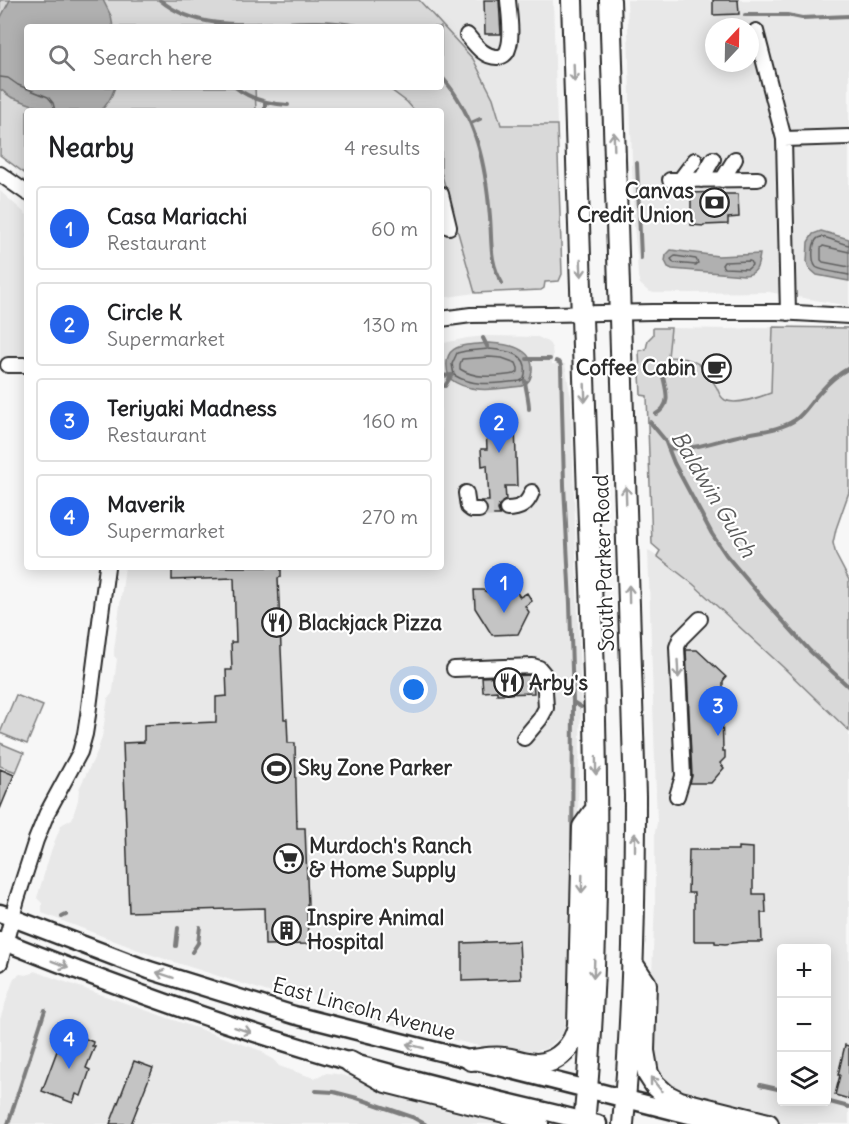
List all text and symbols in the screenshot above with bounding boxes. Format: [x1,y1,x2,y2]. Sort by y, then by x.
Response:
north arrow [705,18,759,72]
search box [24,24,444,90]
icon: search [45,41,78,74]
text: Search here [93,43,212,71]
one-way arrow [569,63,580,83]
text: Nearby [48,131,134,164]
one-way arrow [609,132,620,152]
text: 4 results [344,135,420,160]
place label: Canvas Credit Union [577,177,694,228]
bank icon: Canvas Credit Union [699,187,731,219]
text: Casa Mariachi [107,202,247,230]
text: 1 [66,216,73,241]
text: 60 m [371,216,418,241]
text: Restaurant [107,230,206,255]
one-way arrow [575,258,586,278]
text: Circle K [107,298,182,326]
text: 2 [64,312,75,337]
text: 130 m [363,312,418,337]
text: Supermarket [107,326,225,351]
cafe icon: Coffee Cabin [701,352,733,384]
place label: Coffee Cabin [576,354,696,381]
one-way arrow [580,382,591,402]
text: Teriyaki Madness [107,394,277,422]
pin: 2 [480,404,518,453]
text: 3 [64,408,75,433]
text: 160 m [363,408,418,433]
text: Restaurant [107,422,206,447]
water label: Baldwin Gulch [665,426,763,563]
street label: South Parker Road [587,474,620,652]
one-way arrow [621,485,632,505]
text: Maverik [107,490,185,518]
text: 4 [64,504,75,529]
text: 270 m [362,504,418,529]
text: Supermarket [107,518,225,543]
pin: 1 [484,564,524,613]
one-way arrow [624,585,635,605]
restaurant icon: Blackjack Pizza [261,607,293,639]
place label: Blackjack Pizza [298,609,442,636]
one-way arrow [672,658,683,678]
restaurant icon: Arby's [492,667,524,699]
place label: Arby's [529,669,589,696]
your location [399,675,428,704]
pin: 3 [698,686,738,736]
sports icon: Sky Zone Parker [261,752,293,784]
place label: Sky Zone Parker [298,754,453,781]
one-way arrow [590,756,602,776]
place label: Murdoch's Ranch & Home Supply [309,832,472,883]
one-way arrow [629,832,641,852]
supermarket icon: Murdoch's Ranch & Home Supply [272,842,304,874]
one-way arrow [576,873,587,893]
place label: Inspire Animal Hospital [307,904,444,955]
building icon: Inspire Animal Hospital [270,914,302,946]
map controls [777,944,831,1106]
button: + [777,944,831,998]
one-way arrow [50,959,69,970]
one-way arrow [588,959,599,979]
one-way arrow [156,969,175,980]
street label: East Lincoln Avenue [270,971,459,1046]
button: − [777,998,831,1052]
pin: 4 [50,1020,88,1069]
one-way arrow [233,1025,252,1036]
one-way arrow [406,1040,425,1052]
button: layers [777,1052,831,1106]
one-way arrow [649,1076,662,1092]

